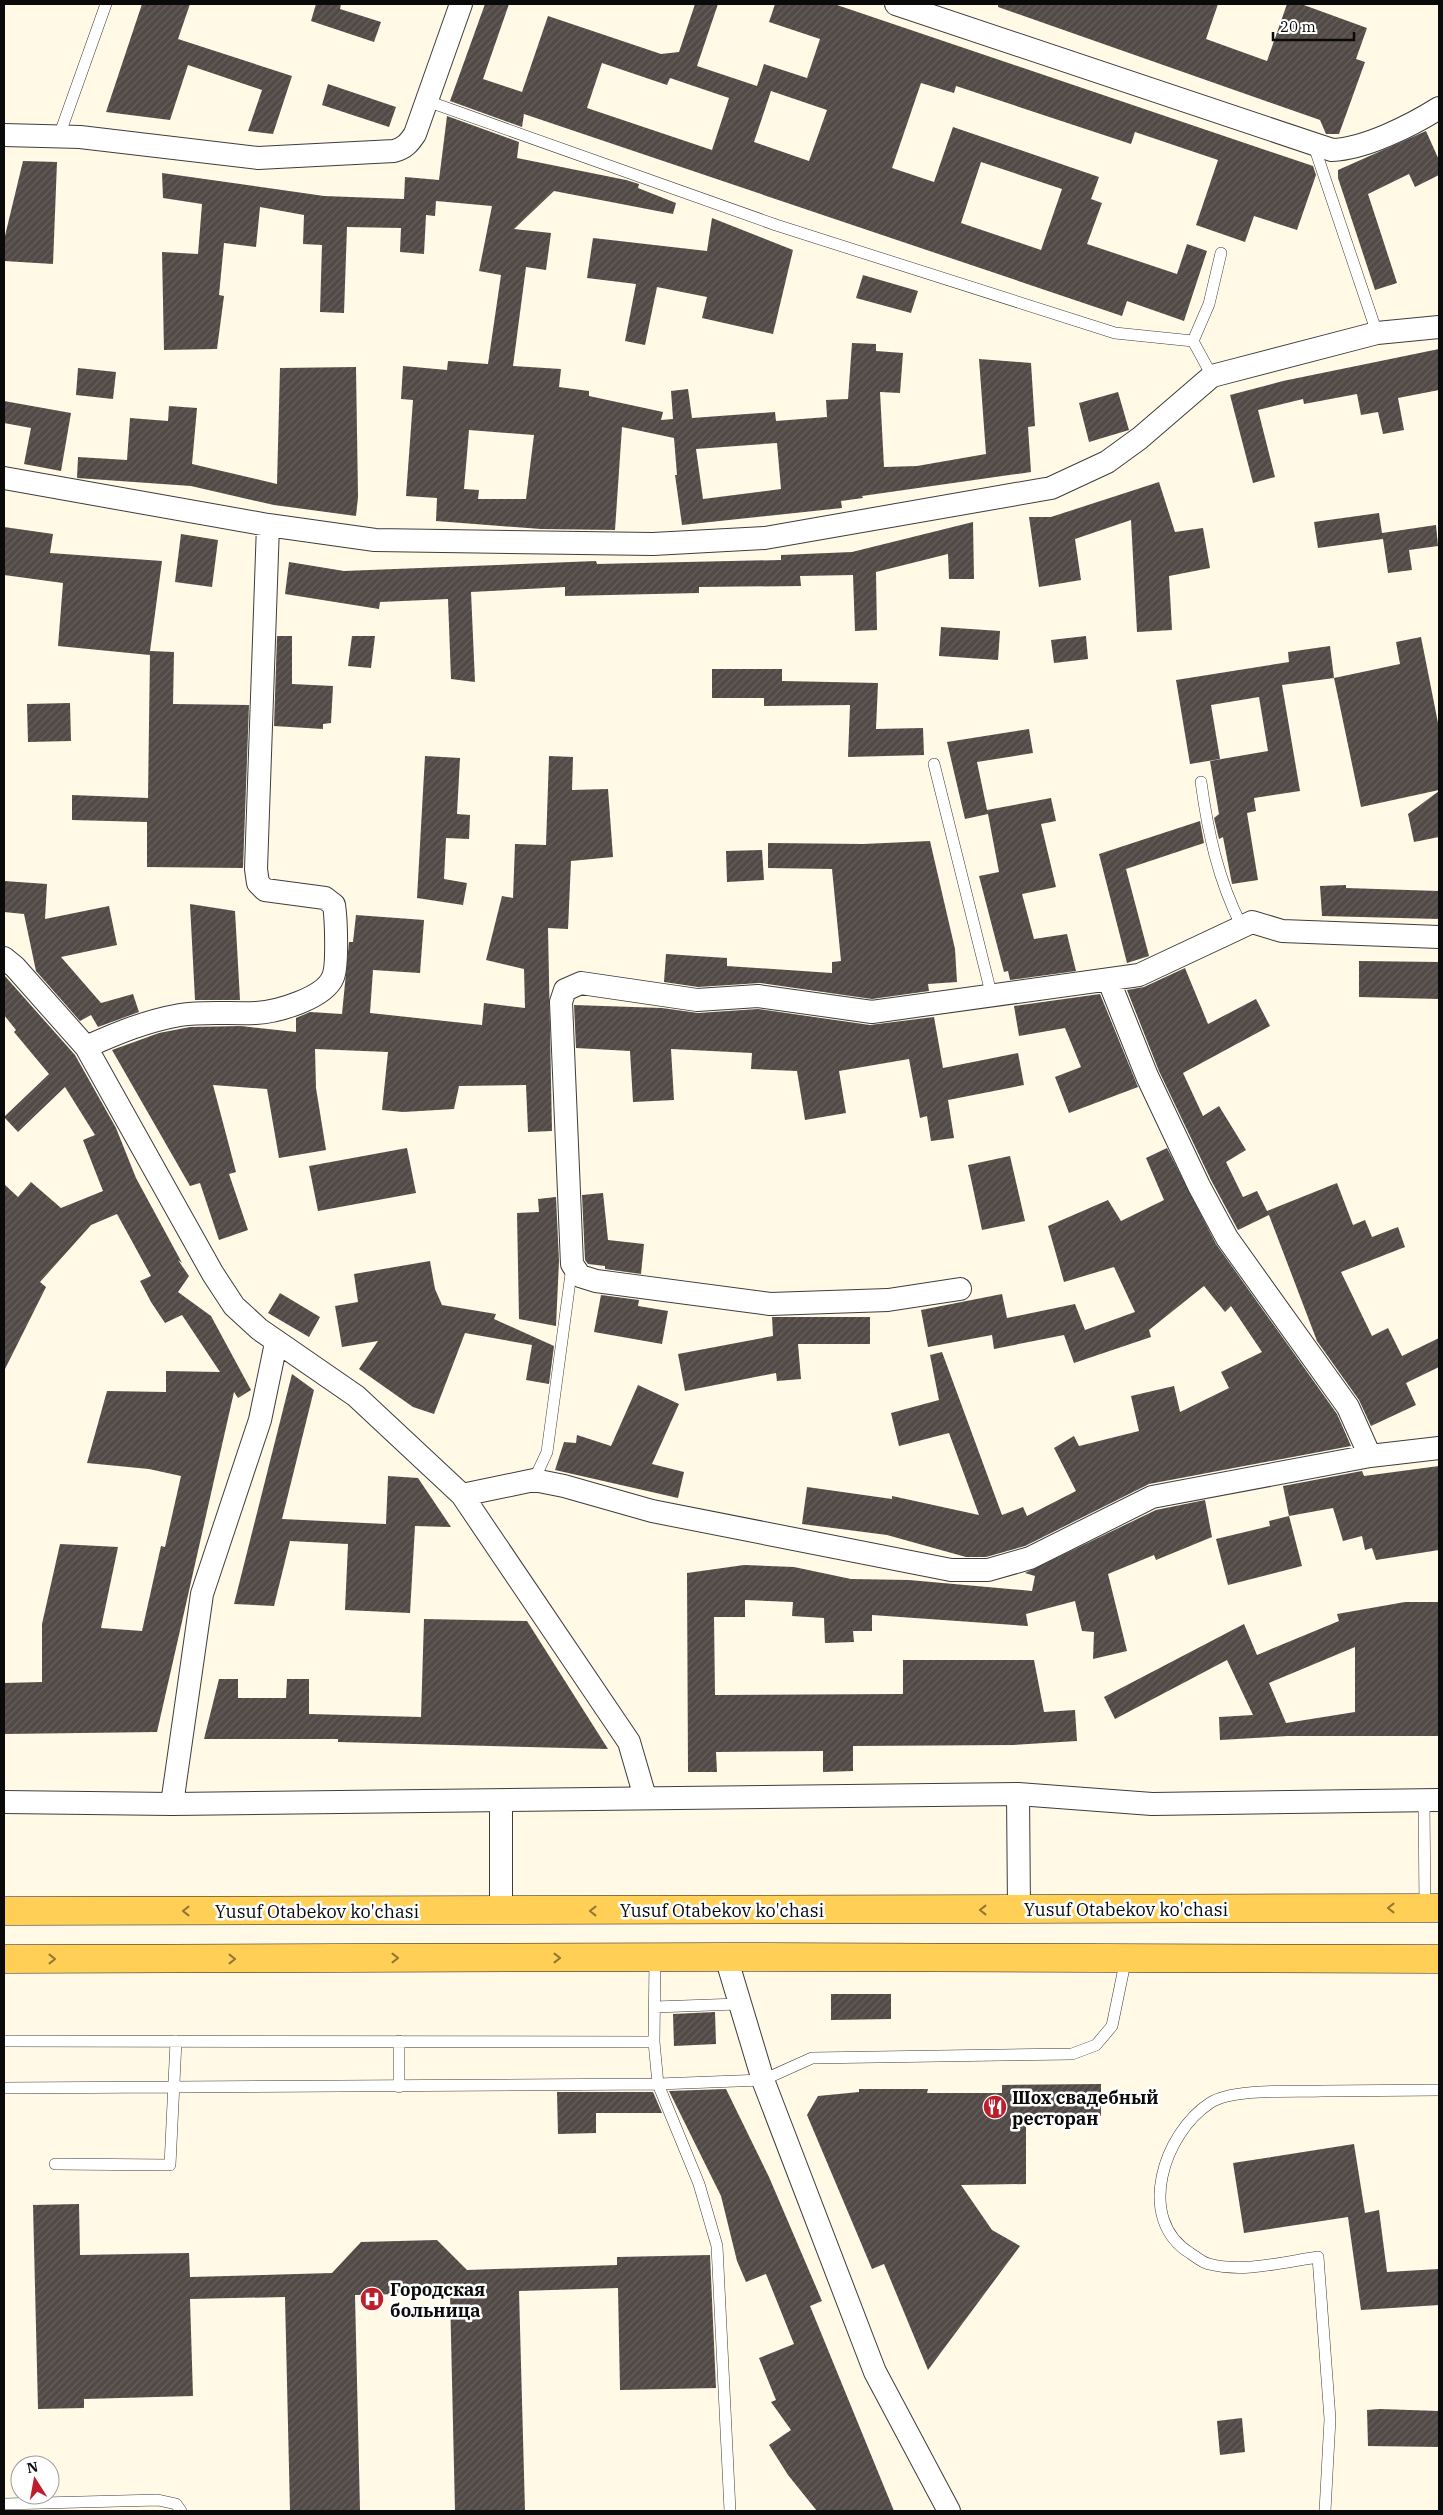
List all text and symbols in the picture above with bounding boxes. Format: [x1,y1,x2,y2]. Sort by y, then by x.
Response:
scale bar [1273,10,1354,42]
text: 20 m [1280,17,1316,36]
street label: Yusuf Otabekov ko'chasi [1024,1898,1229,1921]
street label: Yusuf Otabekov ko'chasi [620,1899,825,1922]
street label: Yusuf Otabekov ko'chasi [215,1900,420,1923]
one-way arrow [1386,1903,1394,1913]
one-way arrow [979,1905,986,1915]
one-way arrow [181,1906,189,1916]
one-way arrow [589,1906,596,1916]
one-way arrow [392,1953,399,1963]
one-way arrow [554,1953,562,1963]
one-way arrow [49,1954,57,1964]
one-way arrow [229,1954,237,1964]
place label: Шох свадебный ресторан [1012,2086,1159,2130]
restaurant icon: Шох свадебный ресторан [982,2094,1008,2120]
place label: Городская больница [390,2278,485,2322]
hospital icon: Городская больница [359,2286,385,2312]
north arrow [10,2455,60,2505]
text: N [25,2457,40,2477]

